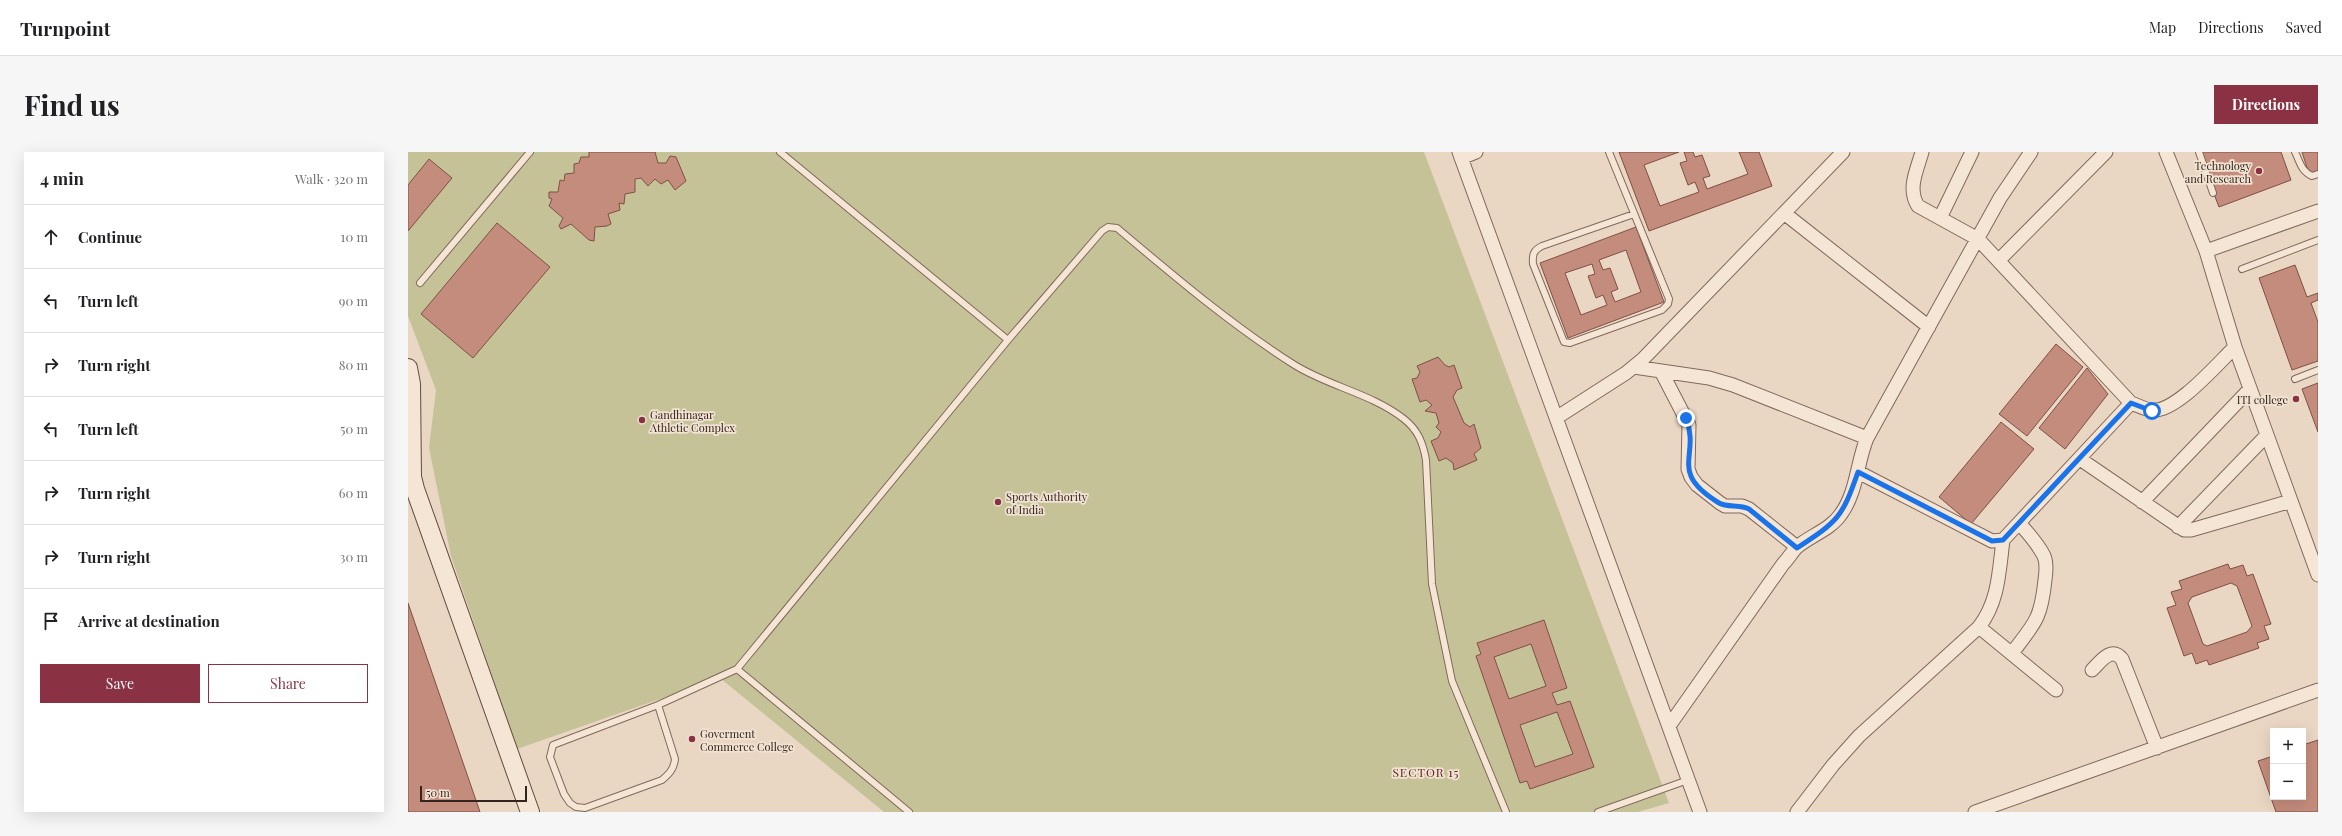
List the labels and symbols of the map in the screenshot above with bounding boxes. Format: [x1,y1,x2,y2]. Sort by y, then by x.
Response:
place label: Technology and Research [2185,158,2252,186]
marker: Technology and Research [2254,166,2264,176]
place label: ITI college [2237,392,2288,407]
marker: ITI college [2291,394,2301,404]
route start [2143,402,2161,420]
place label: Gandhinagar Athletic Complex [649,407,735,435]
route end [1677,409,1695,427]
marker: Gandhinagar Athletic Complex [637,415,647,425]
place label: Sports Authority of India [1006,489,1088,517]
marker: Sports Authority of India [993,497,1003,507]
place label: Goverment Commerce College [700,726,794,754]
marker: Goverment Commerce College [687,734,697,744]
district label: SECTOR 15 [1392,764,1460,780]
scale bar [420,784,527,803]

